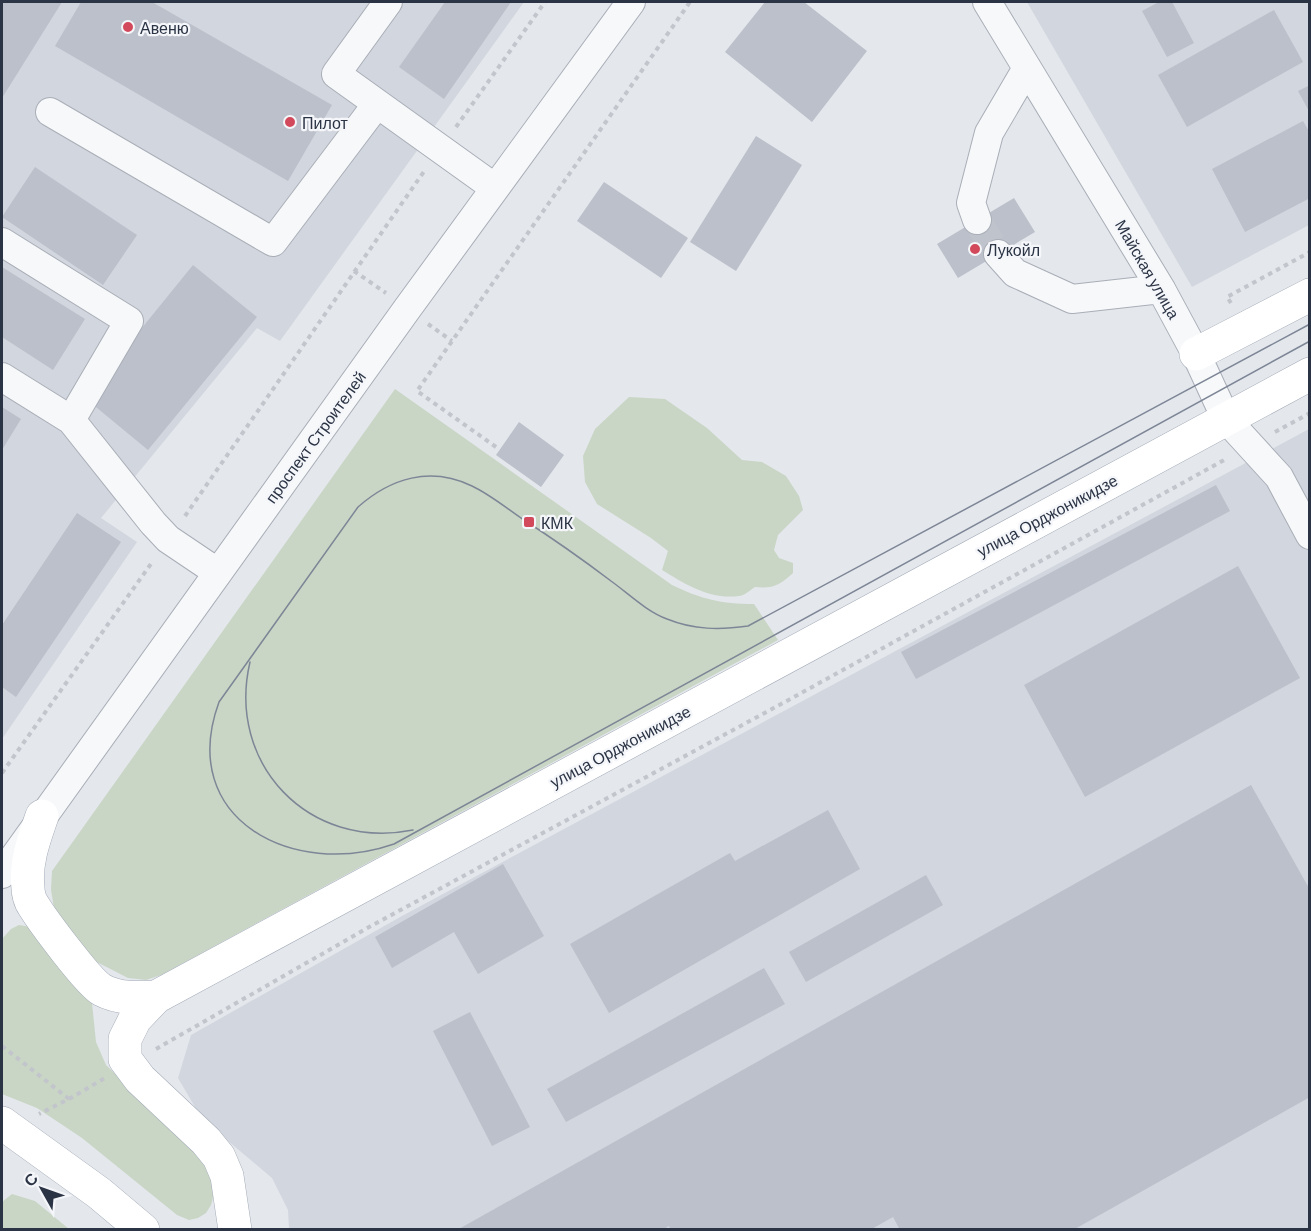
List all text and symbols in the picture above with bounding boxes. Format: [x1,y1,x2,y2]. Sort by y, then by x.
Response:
place label: Авеню [140,18,189,37]
marker: Авеню [121,20,135,34]
place label: Пилот [302,113,349,132]
marker: Пилот [283,115,297,129]
street label: Майская улица [1112,216,1184,322]
place label: Лукойл [987,240,1040,259]
marker: Лукойл [968,242,982,256]
street label: проспект Строителей [261,367,369,507]
street label: улица Орджоникидзе [974,470,1121,560]
place label: КМК [541,513,574,532]
marker: КМК [522,515,536,529]
street label: улица Орджоникидзе [547,701,694,791]
north arrow [12,1159,72,1219]
text: С [19,1168,41,1190]

